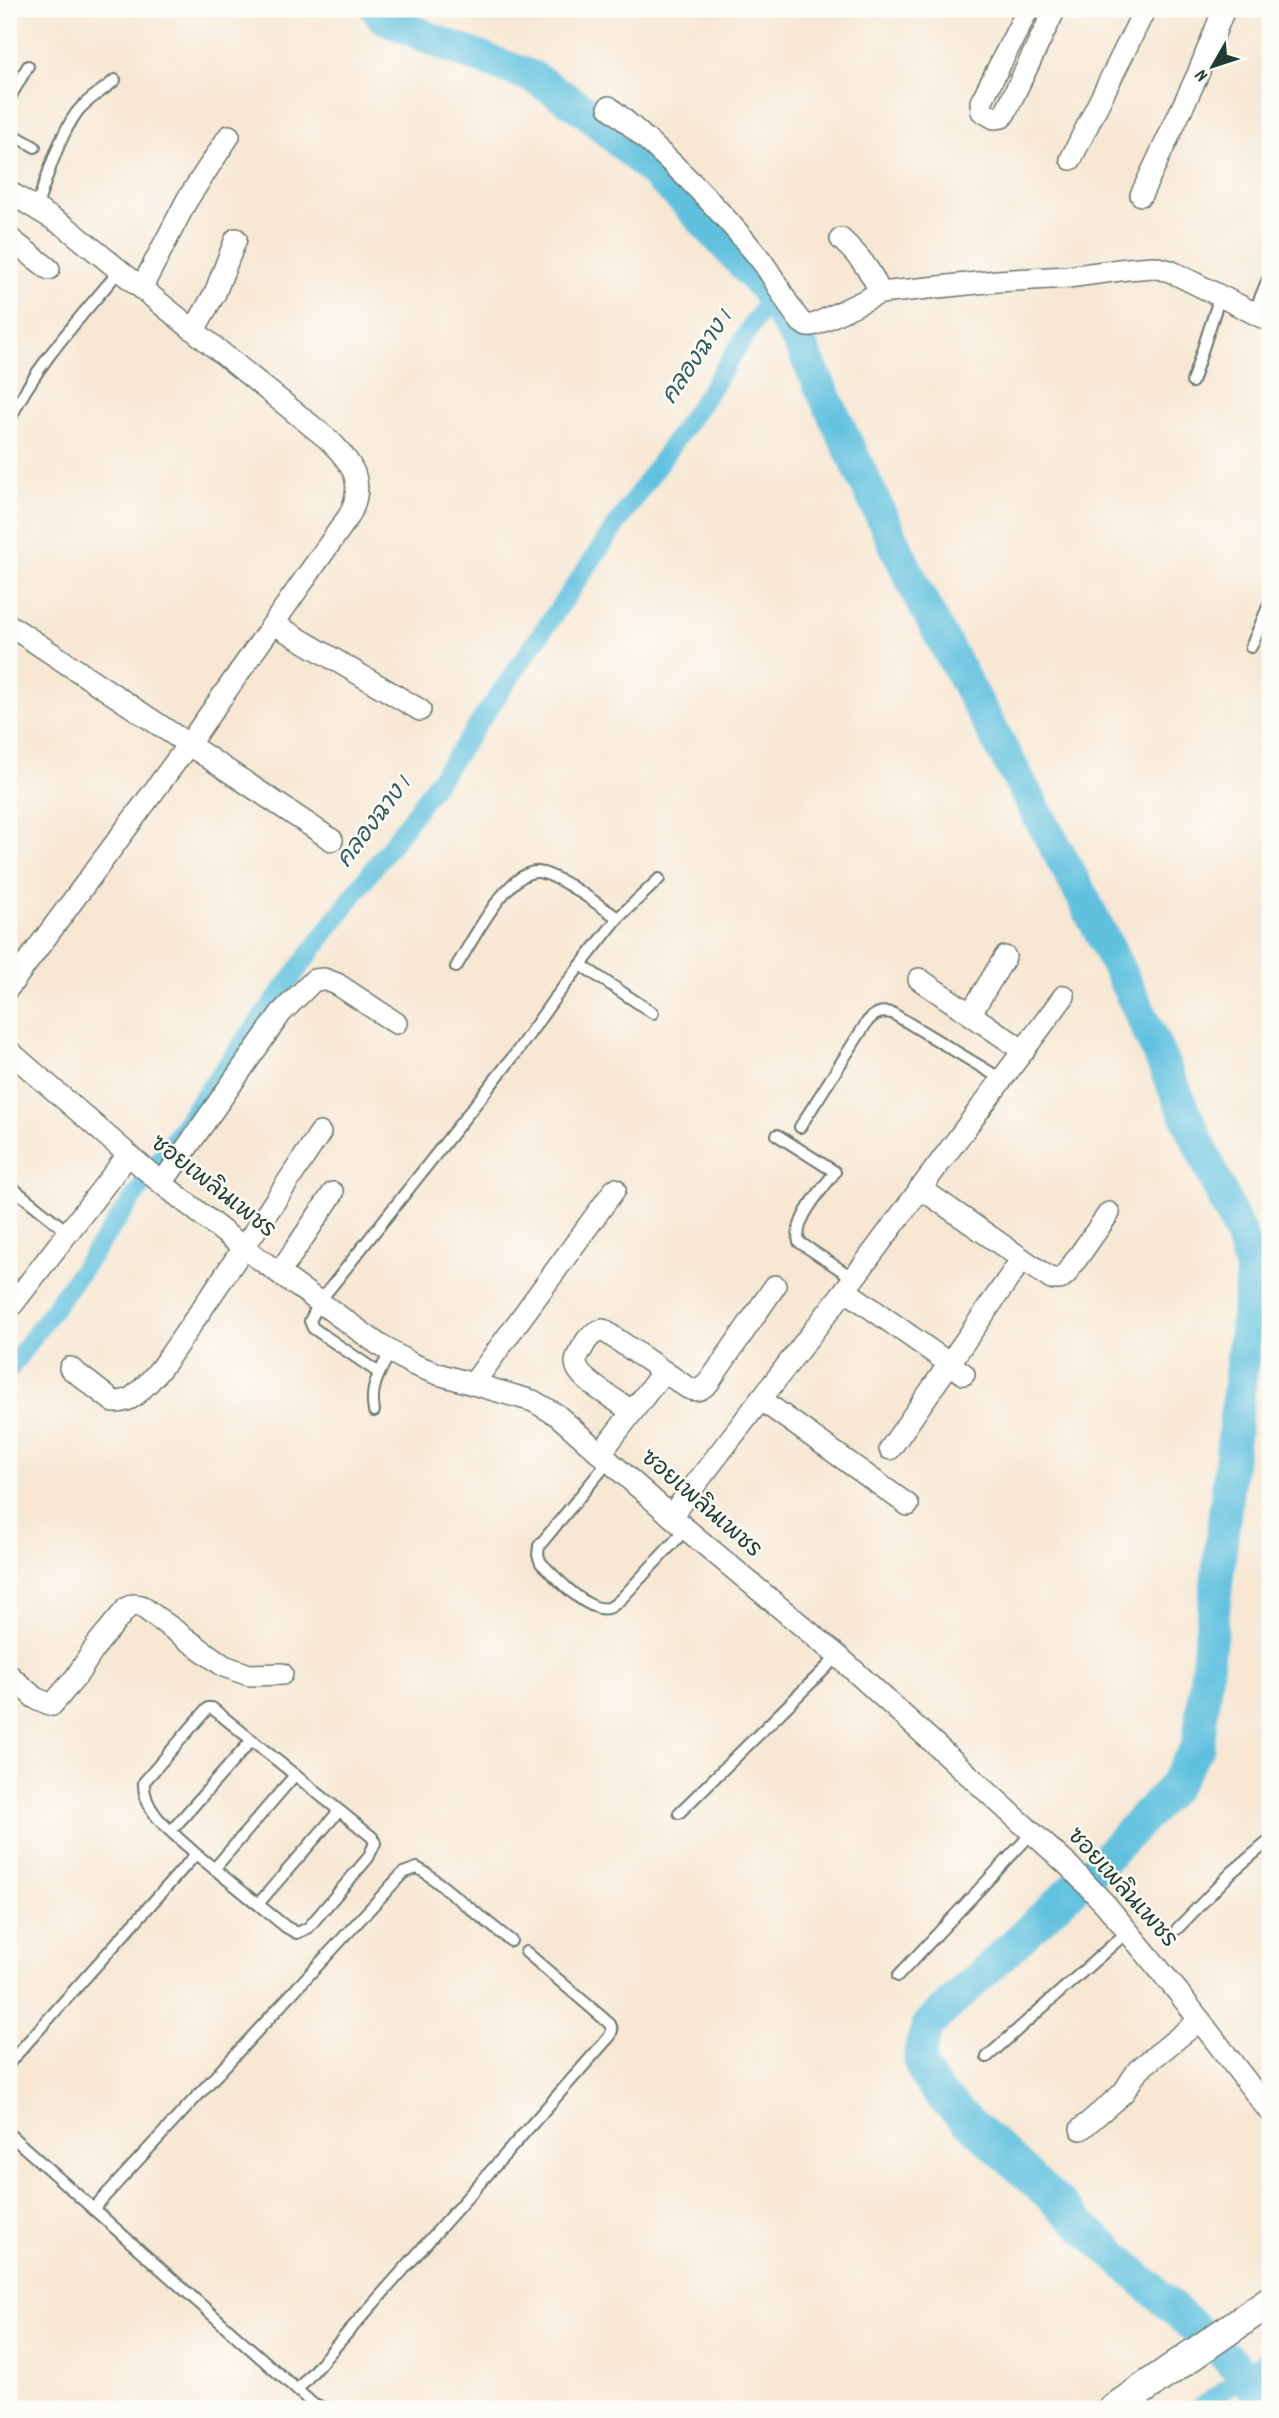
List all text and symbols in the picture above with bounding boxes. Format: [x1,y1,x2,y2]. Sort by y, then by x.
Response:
north arrow [1178,32,1248,102]
text: N [1189,62,1216,87]
water label: คลองฉาง 1 [654,303,743,412]
water label: คลองฉาง 1 [329,769,422,876]
street label: ซอยเพลินเพชร [142,1128,282,1248]
street label: ซอยเพลินเพชร [632,1442,769,1567]
street label: ซอยเพลินเพชร [1058,1821,1185,1956]

